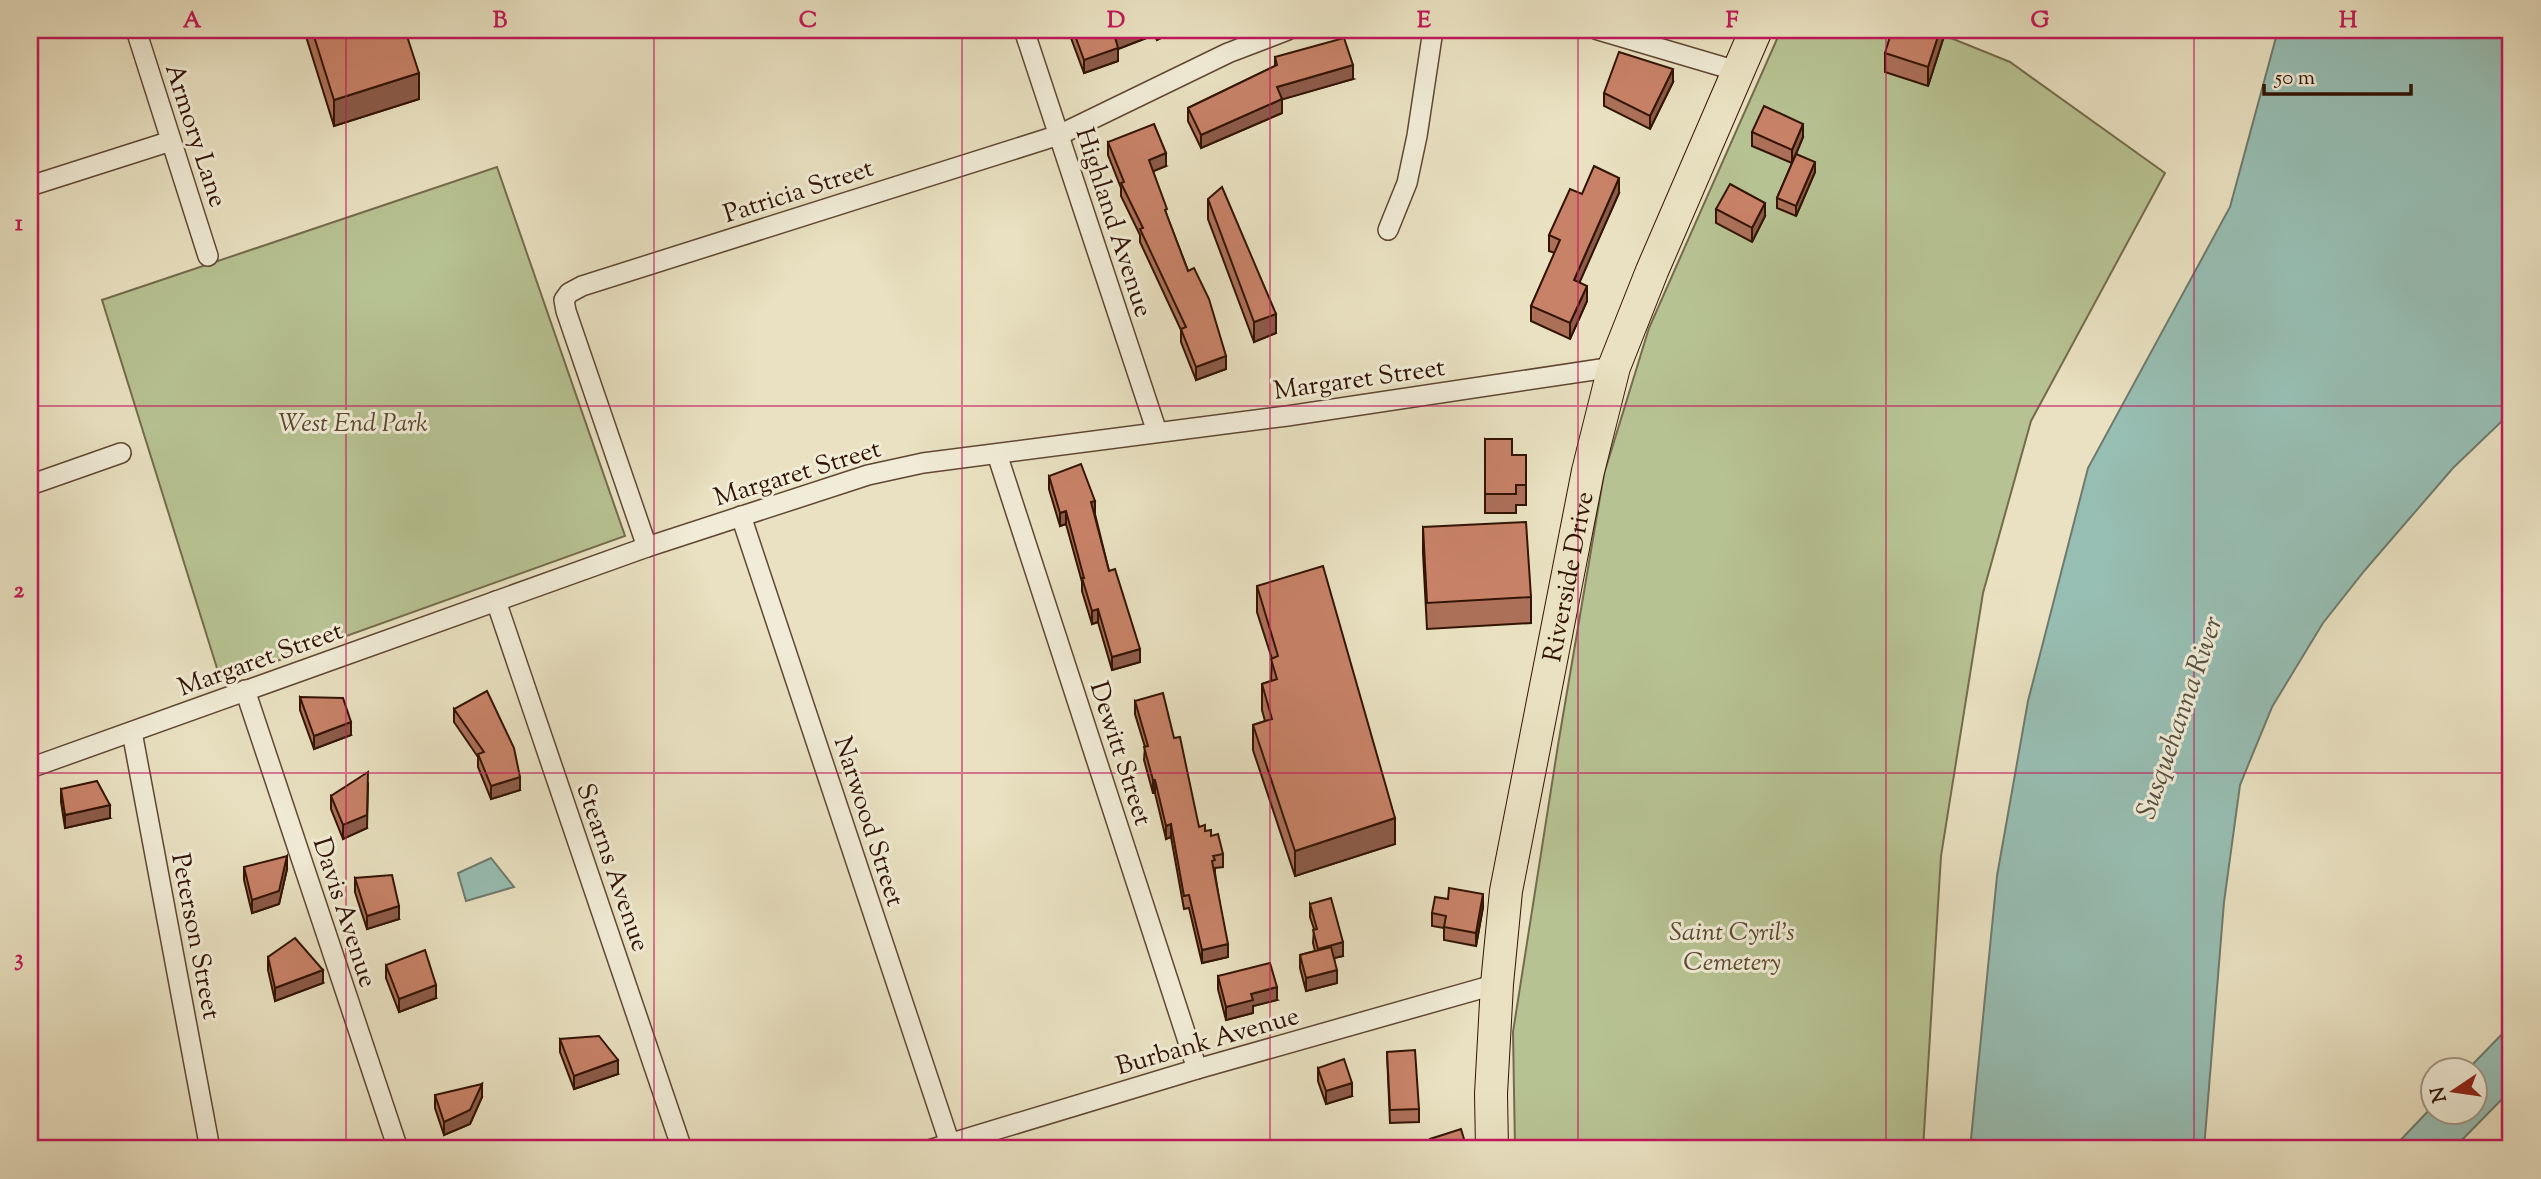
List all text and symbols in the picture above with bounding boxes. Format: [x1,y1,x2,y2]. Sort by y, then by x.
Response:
text: A [183,5,202,38]
text: B [493,5,508,38]
text: C [799,5,817,38]
text: D [1107,5,1125,38]
text: E [1417,5,1431,38]
text: F [1726,5,1739,38]
text: G [2031,5,2050,38]
text: H [2339,5,2358,38]
scale bar [2264,52,2412,96]
street label: Armory Lane [154,59,235,212]
text: 50 m [2274,64,2315,94]
street label: Highland Avenue [1065,123,1161,322]
street label: Patricia Street [719,151,879,234]
text: 1 [15,208,23,241]
street label: Margaret Street [1271,350,1448,411]
park label: West End Park [278,406,428,443]
street label: Margaret Street [710,431,886,517]
street label: Riverside Drive [1535,489,1605,665]
text: 2 [14,575,25,608]
water label: Susquehanna River [2127,611,2234,825]
street label: Margaret Street [173,613,349,707]
street label: Dewitt Street [1079,677,1160,831]
street label: Narwood Street [823,732,913,912]
street label: Stearns Avenue [566,779,658,957]
street label: Davis Avenue [302,833,385,993]
street label: Peterson Street [160,850,229,1023]
park label: Saint Cyril's Cemetery [1669,915,1795,982]
text: 3 [14,943,24,976]
street label: Burbank Avenue [1112,999,1304,1086]
north arrow [2418,1056,2488,1126]
text: N [2425,1084,2455,1105]

